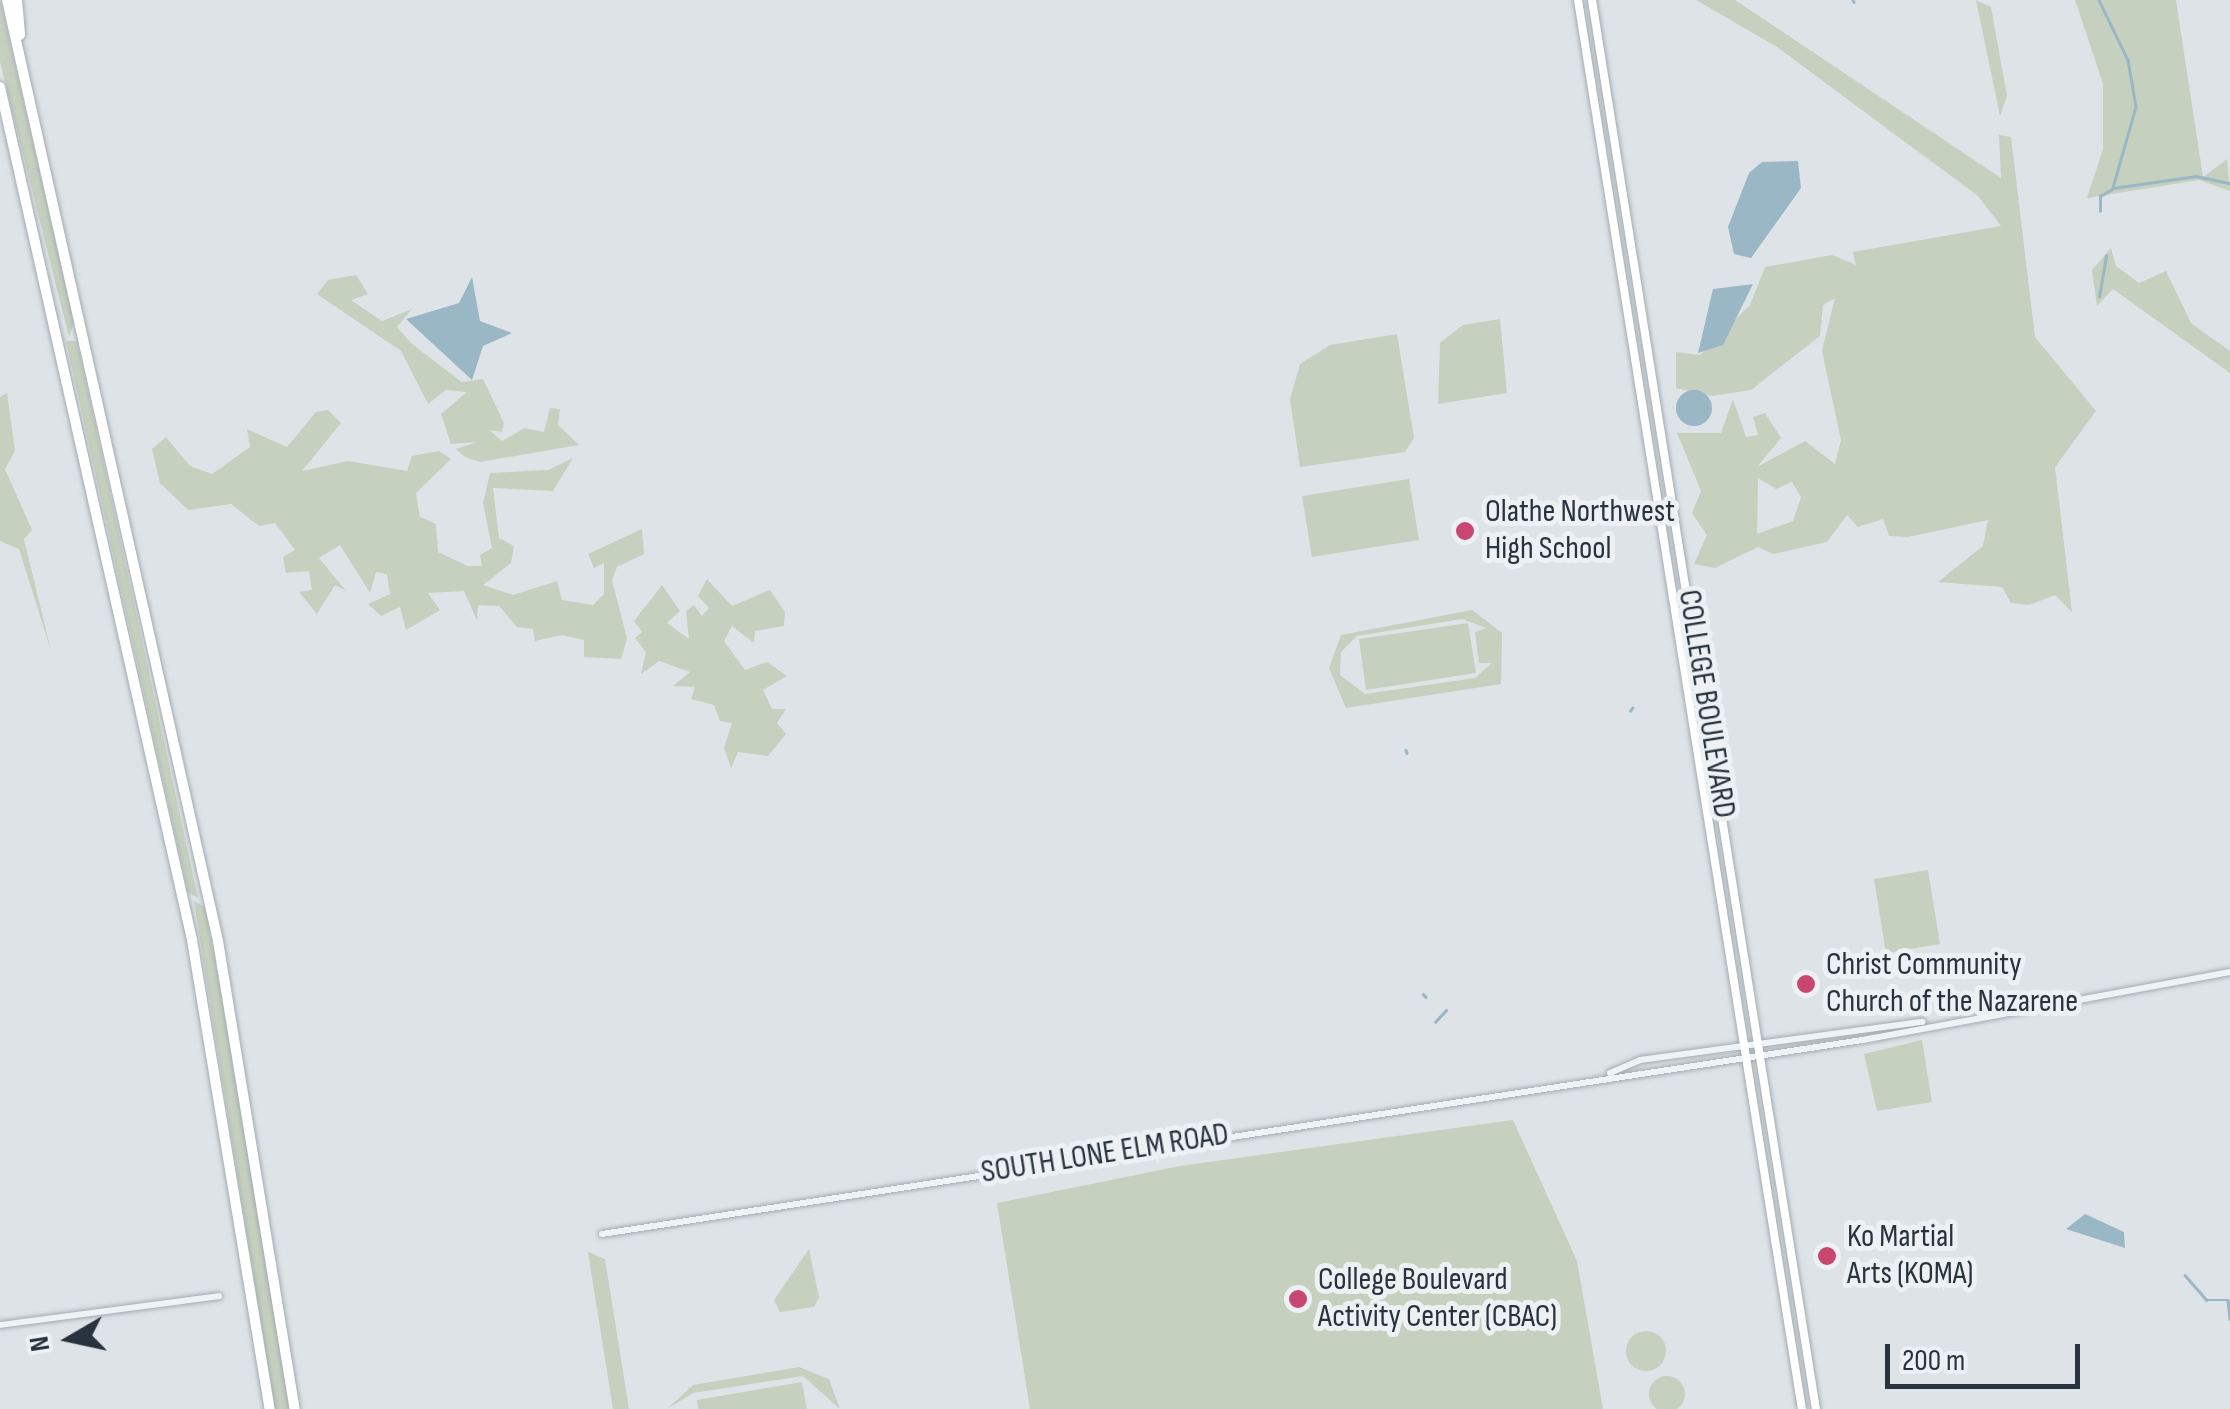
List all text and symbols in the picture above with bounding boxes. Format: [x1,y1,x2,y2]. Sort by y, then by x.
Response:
place label: Olathe Northwest High School [1485,494,1675,569]
marker: Olathe Northwest High School [1454,520,1476,542]
street label: COLLEGE BOULEVARD [1669,587,1743,821]
place label: Christ Community Church of the Nazarene [1826,947,2078,1022]
marker: Christ Community Church of the Nazarene [1795,973,1817,995]
street label: SOUTH LONE ELM ROAD [979,1115,1231,1193]
place label: Ko Martial Arts (KOMA) [1847,1219,1973,1294]
marker: Ko Martial Arts (KOMA) [1816,1245,1838,1267]
place label: College Boulevard Activity Center (CBAC) [1318,1262,1557,1337]
marker: College Boulevard Activity Center (CBAC) [1287,1288,1309,1310]
north arrow [20,1289,120,1389]
scale bar [1890,1324,2085,1386]
text: N [22,1334,57,1354]
text: 200 m [1902,1343,1965,1379]

